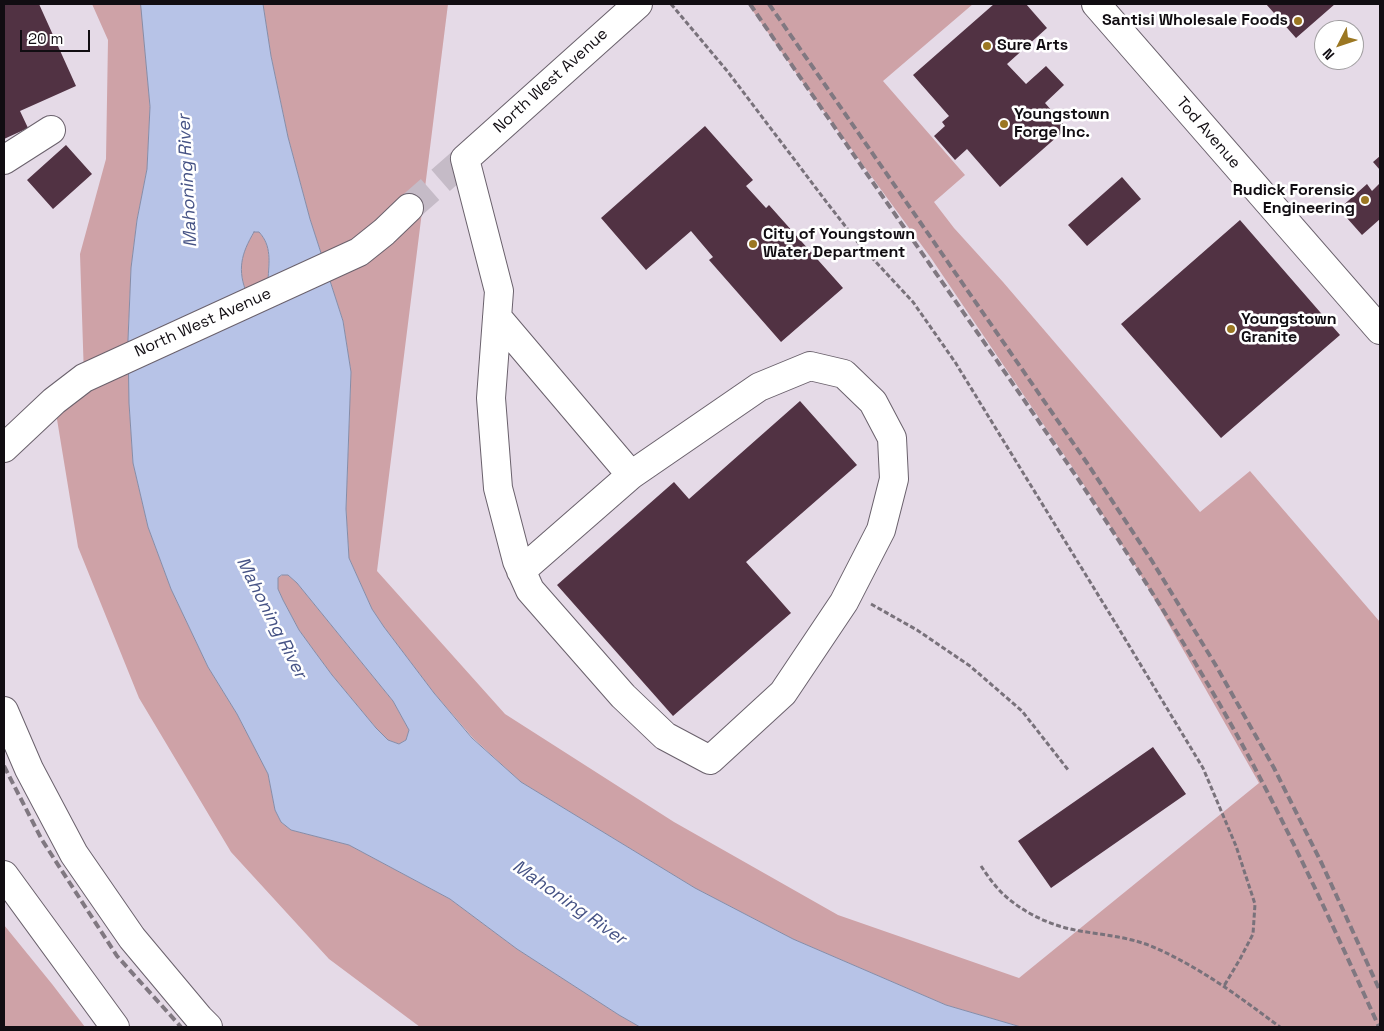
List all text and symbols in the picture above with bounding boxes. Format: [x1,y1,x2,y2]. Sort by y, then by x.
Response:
place label: Santisi Wholesale Foods [1102,11,1288,31]
marker: Santisi Wholesale Foods [1292,15,1304,27]
scale bar [22,20,92,52]
north arrow [1314,20,1364,70]
street label: North West Avenue [490,25,612,137]
text: 20 m [28,29,63,48]
place label: Sure Arts [997,36,1068,56]
marker: Sure Arts [981,40,993,52]
text: N [1319,45,1338,64]
street label: Tod Avenue [1172,93,1244,173]
place label: Youngstown Forge Inc. [1014,105,1110,143]
water label: Mahoning River [174,114,202,248]
marker: Youngstown Forge Inc. [998,118,1010,130]
place label: Rudick Forensic Engineering [1233,181,1355,219]
marker: Rudick Forensic Engineering [1359,194,1371,206]
place label: City of Youngstown Water Department [763,225,915,263]
marker: City of Youngstown Water Department [747,238,759,250]
street label: North West Avenue [132,284,274,362]
place label: Youngstown Granite [1241,310,1337,348]
marker: Youngstown Granite [1225,323,1237,335]
water label: Mahoning River [231,554,311,682]
water label: Mahoning River [508,856,630,950]

